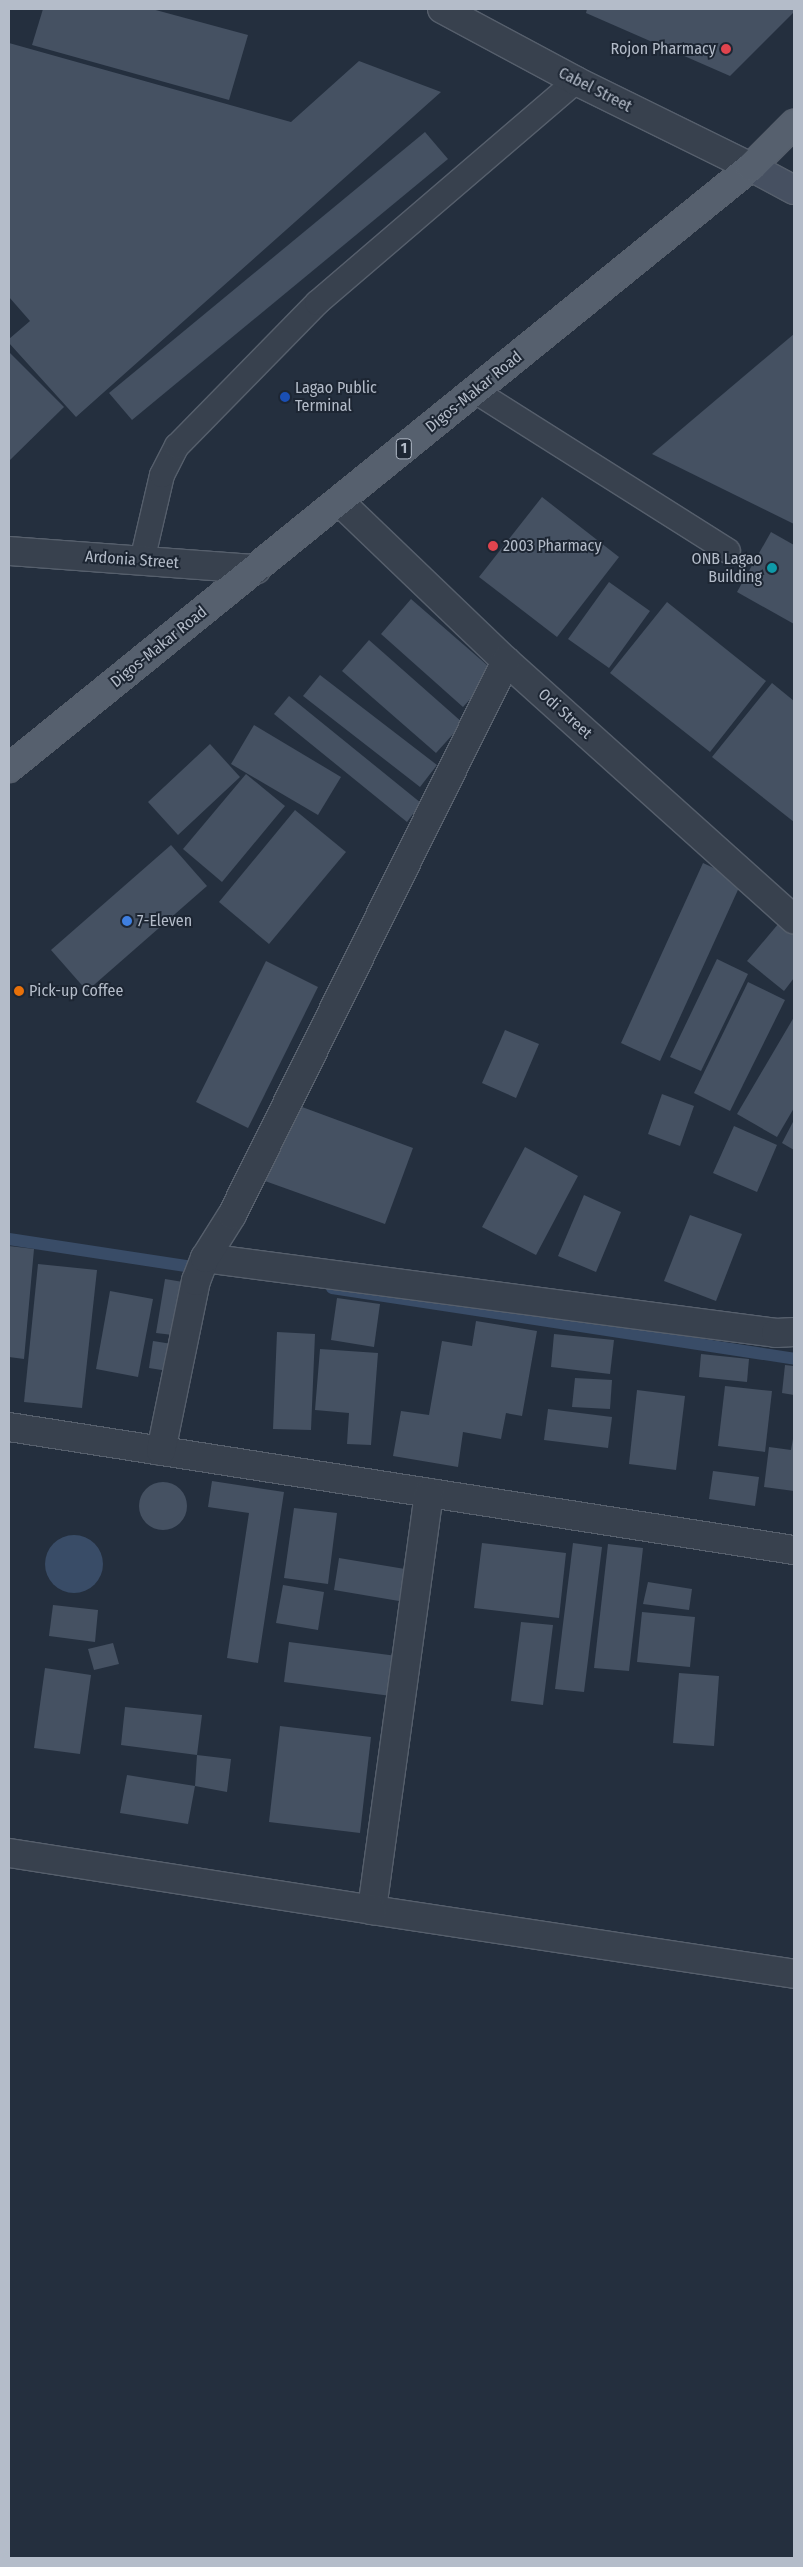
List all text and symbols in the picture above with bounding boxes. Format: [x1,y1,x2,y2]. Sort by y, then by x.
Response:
place label: Rojon Pharmacy [610,39,716,59]
marker: Rojon Pharmacy [720,43,732,55]
street label: Cabel Street [555,63,635,117]
street label: Digos-Makar Road [422,347,526,437]
place label: Lagao Public Terminal [295,378,377,416]
marker: Lagao Public Terminal [279,391,291,403]
road number: 1 [395,436,413,462]
place label: 2003 Pharmacy [503,536,602,556]
marker: 2003 Pharmacy [487,540,499,552]
street label: Ardonia Street [84,547,180,573]
place label: ONB Lagao Building [692,549,762,587]
marker: ONB Lagao Building [766,562,778,574]
street label: Digos-Makar Road [107,602,211,692]
street label: Odi Street [534,685,596,743]
place label: 7-Eleven [137,911,192,931]
marker: 7-Eleven [121,915,133,927]
place label: Pick-up Coffee [29,981,123,1001]
marker: Pick-up Coffee [13,985,25,997]

